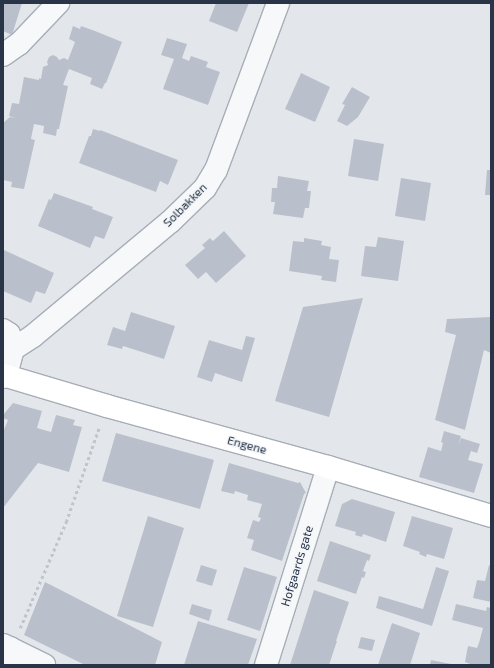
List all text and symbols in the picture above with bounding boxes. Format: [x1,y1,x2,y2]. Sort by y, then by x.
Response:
street label: Solbakken [160,180,210,230]
street label: Engene [226,433,268,457]
street label: Hofgaards gate [278,524,316,608]

